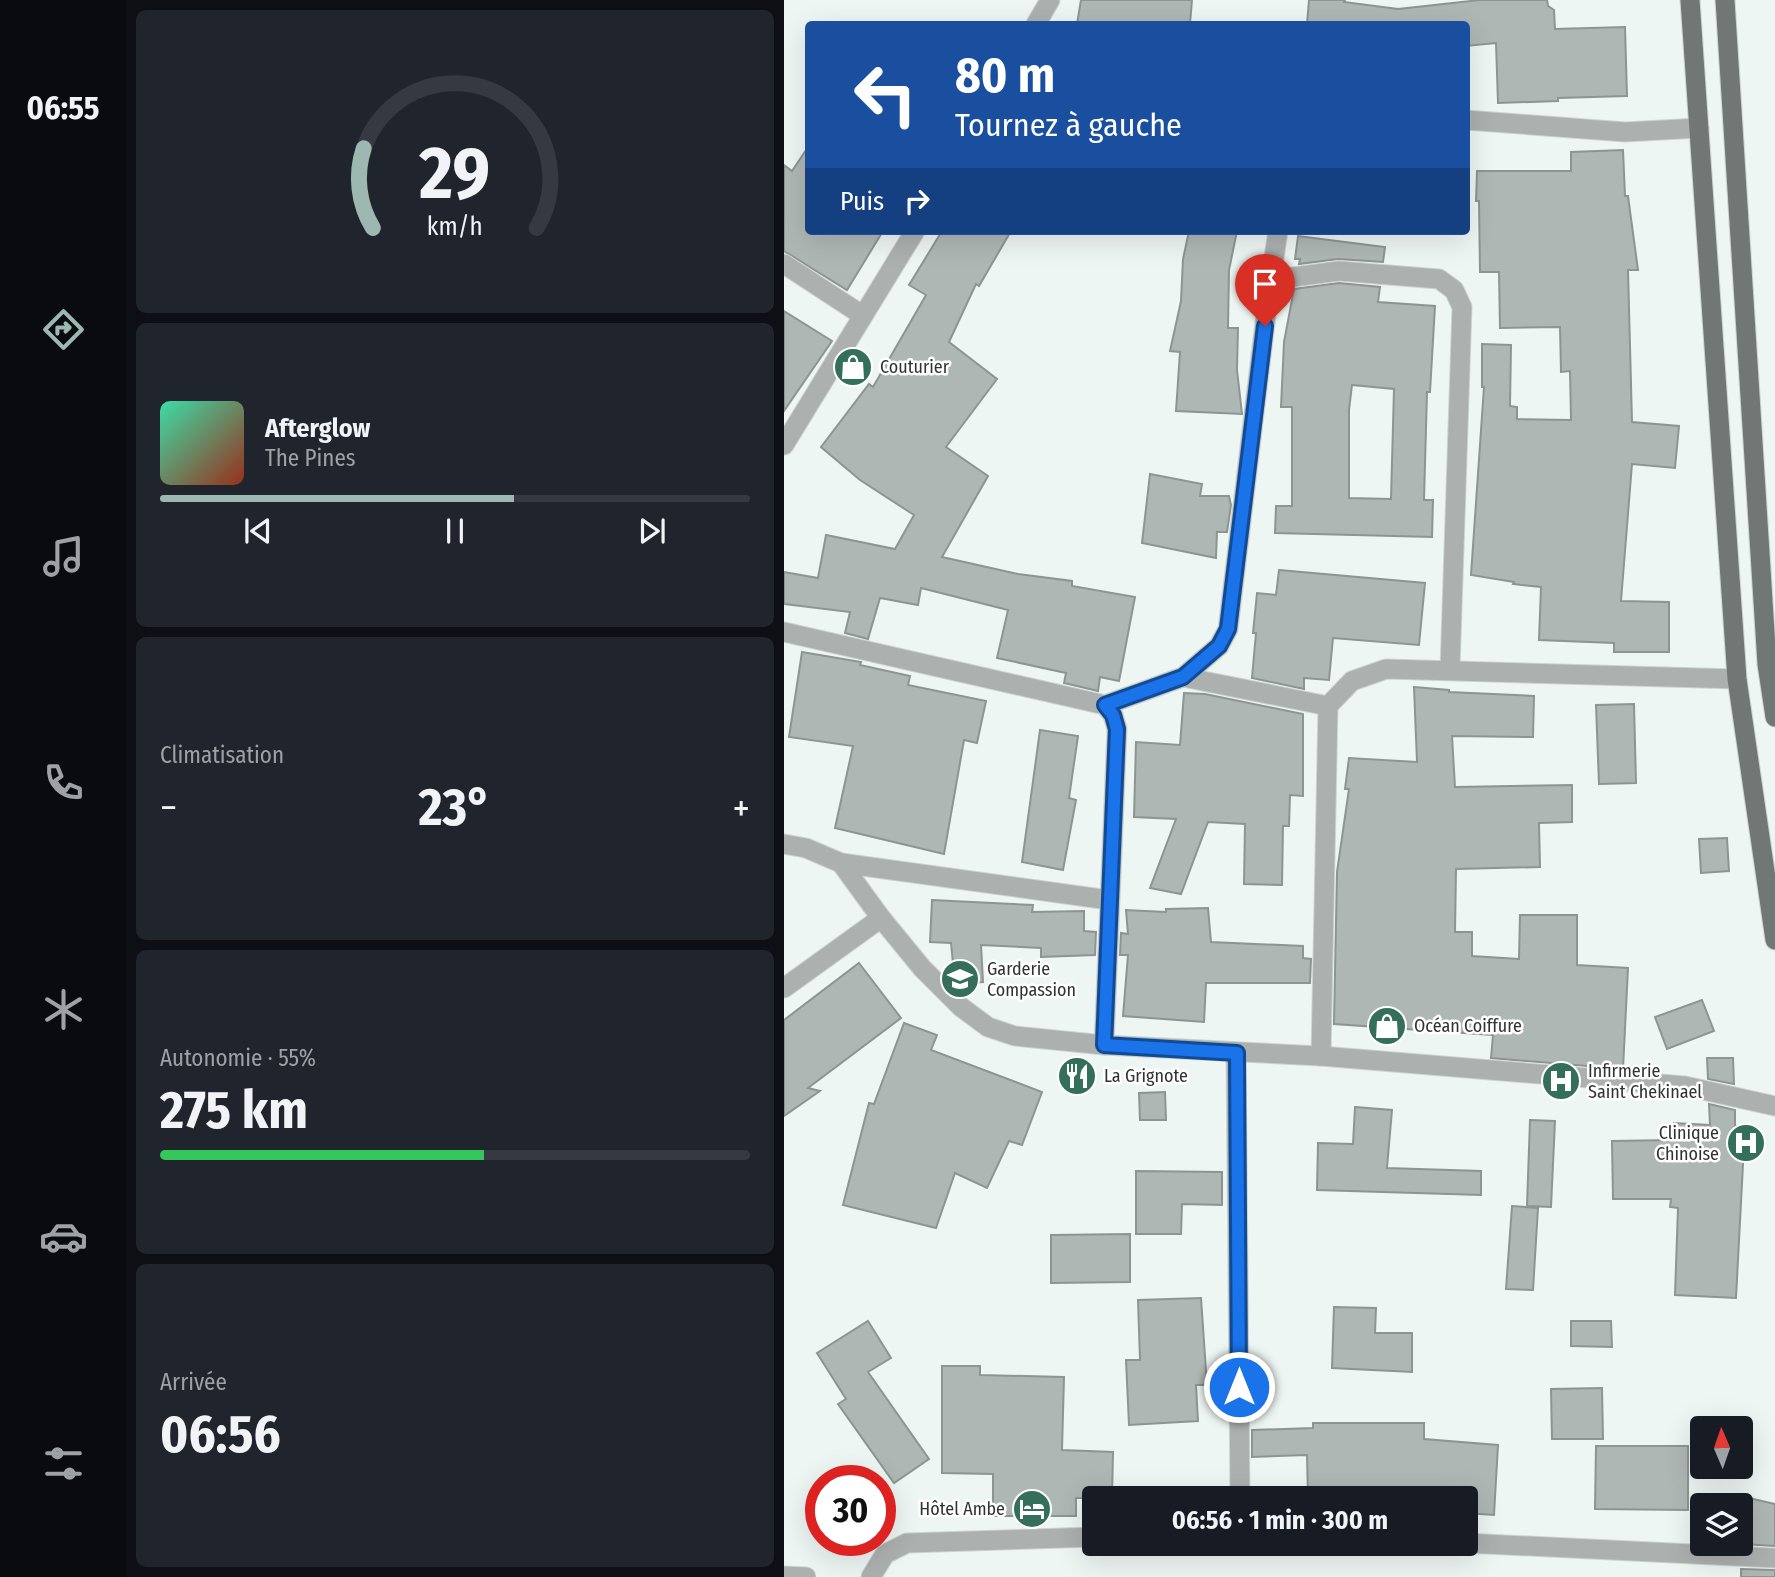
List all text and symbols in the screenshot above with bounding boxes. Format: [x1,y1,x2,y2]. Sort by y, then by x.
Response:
text: 80 m [955,46,1055,105]
icon: left [840,49,931,140]
text: 06:55 [26,89,100,127]
text: Tournez à gauche [955,106,1182,144]
text: 29 [419,130,490,217]
icon: right [898,182,936,220]
text: Puis [840,186,884,217]
text: km/h [427,212,483,242]
pin [1235,254,1295,326]
icon: arrive [1246,265,1284,303]
icon: directions [39,305,88,354]
shop icon: Couturier [832,346,874,388]
place label: Couturier [880,356,950,378]
text: Afterglow [265,413,370,444]
text: The Pines [265,444,356,472]
icon: previous [239,512,277,550]
icon: pause [436,512,474,550]
icon: next [633,512,671,550]
icon: music [39,532,88,581]
text: Climatisation [160,741,284,769]
icon: phone [39,758,88,807]
text: 23° [418,776,491,839]
text: − [160,785,177,831]
text: + [733,785,750,831]
school or university icon: Garderie Compassion [939,958,981,1000]
place label: Garderie Compassion [987,958,1076,1001]
icon: climate [39,985,88,1034]
shop icon: Océan Coiffure [1366,1005,1408,1047]
place label: Océan Coiffure [1414,1015,1522,1037]
text: Autonomie · 55% [160,1044,316,1072]
restaurant icon: La Grignote [1056,1055,1098,1097]
hospital icon: Infirmerie Saint Chekinael [1540,1060,1582,1102]
place label: Infirmerie Saint Chekinael [1588,1060,1702,1103]
place label: La Grignote [1104,1065,1188,1087]
text: 275 km [160,1079,308,1142]
place label: Clinique Chinoise [1656,1122,1719,1165]
hospital icon: Clinique Chinoise [1725,1122,1767,1164]
icon: car [39,1212,88,1261]
position arrow [1202,1350,1276,1424]
text: Arrivée [160,1368,227,1396]
text: 06:56 [160,1403,281,1466]
north arrow [1690,1416,1754,1479]
map controls [1690,1416,1753,1556]
icon: filters [39,1439,88,1488]
speed limit sign: 30 [805,1465,896,1556]
hotel icon: Hôtel Ambe [1011,1488,1053,1530]
button: layers [1690,1493,1753,1556]
place label: Hôtel Ambe [919,1498,1005,1520]
text: 06:56 · 1 min · 300 m [1172,1505,1388,1536]

